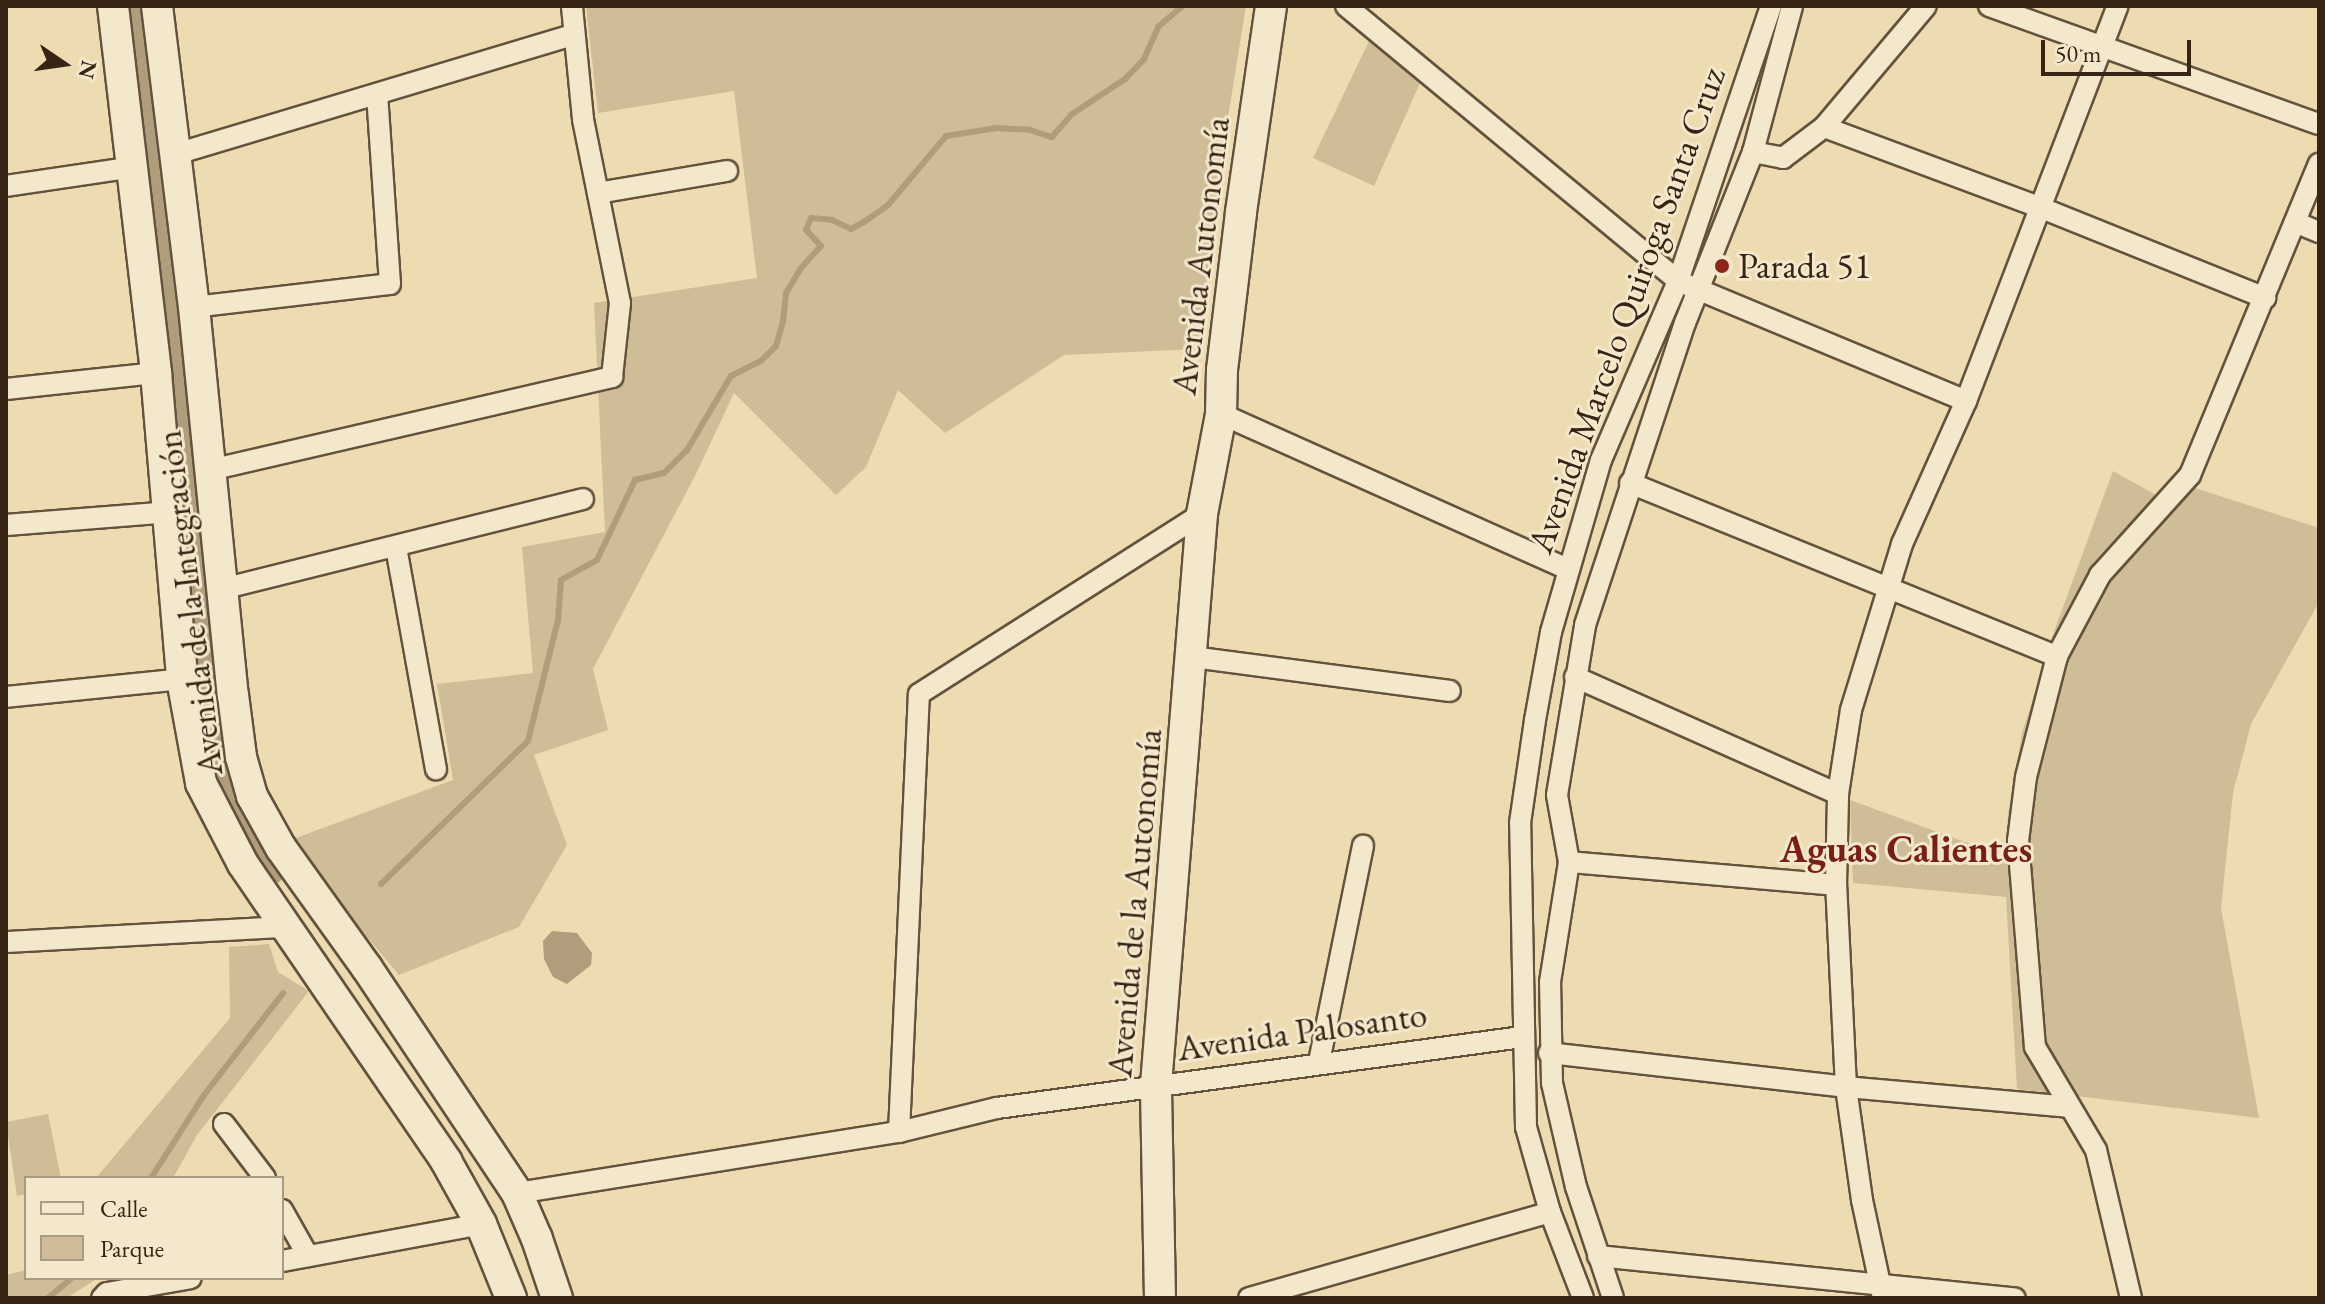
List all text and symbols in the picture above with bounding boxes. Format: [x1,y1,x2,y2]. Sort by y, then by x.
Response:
north arrow [24,24,104,104]
scale bar [2045,24,2195,74]
text: 50 m [2055,38,2102,69]
text: N [72,58,104,81]
street label: Avenida Marcelo Quiroga Santa Cruz [1518,61,1734,559]
street label: Avenida Autonomía [1162,114,1238,398]
place label: Parada 51 [1738,244,1871,288]
marker: Parada 51 [1713,257,1731,275]
street label: Avenida de la Integración [146,428,232,778]
street label: Avenida de la Autonomía [1097,727,1171,1079]
district label: Aguas Calientes [1780,826,2032,872]
street label: Avenida Palosanto [1174,992,1430,1070]
legend [24,1176,284,1280]
text: Calle [100,1193,148,1224]
text: Parque [100,1233,164,1264]

